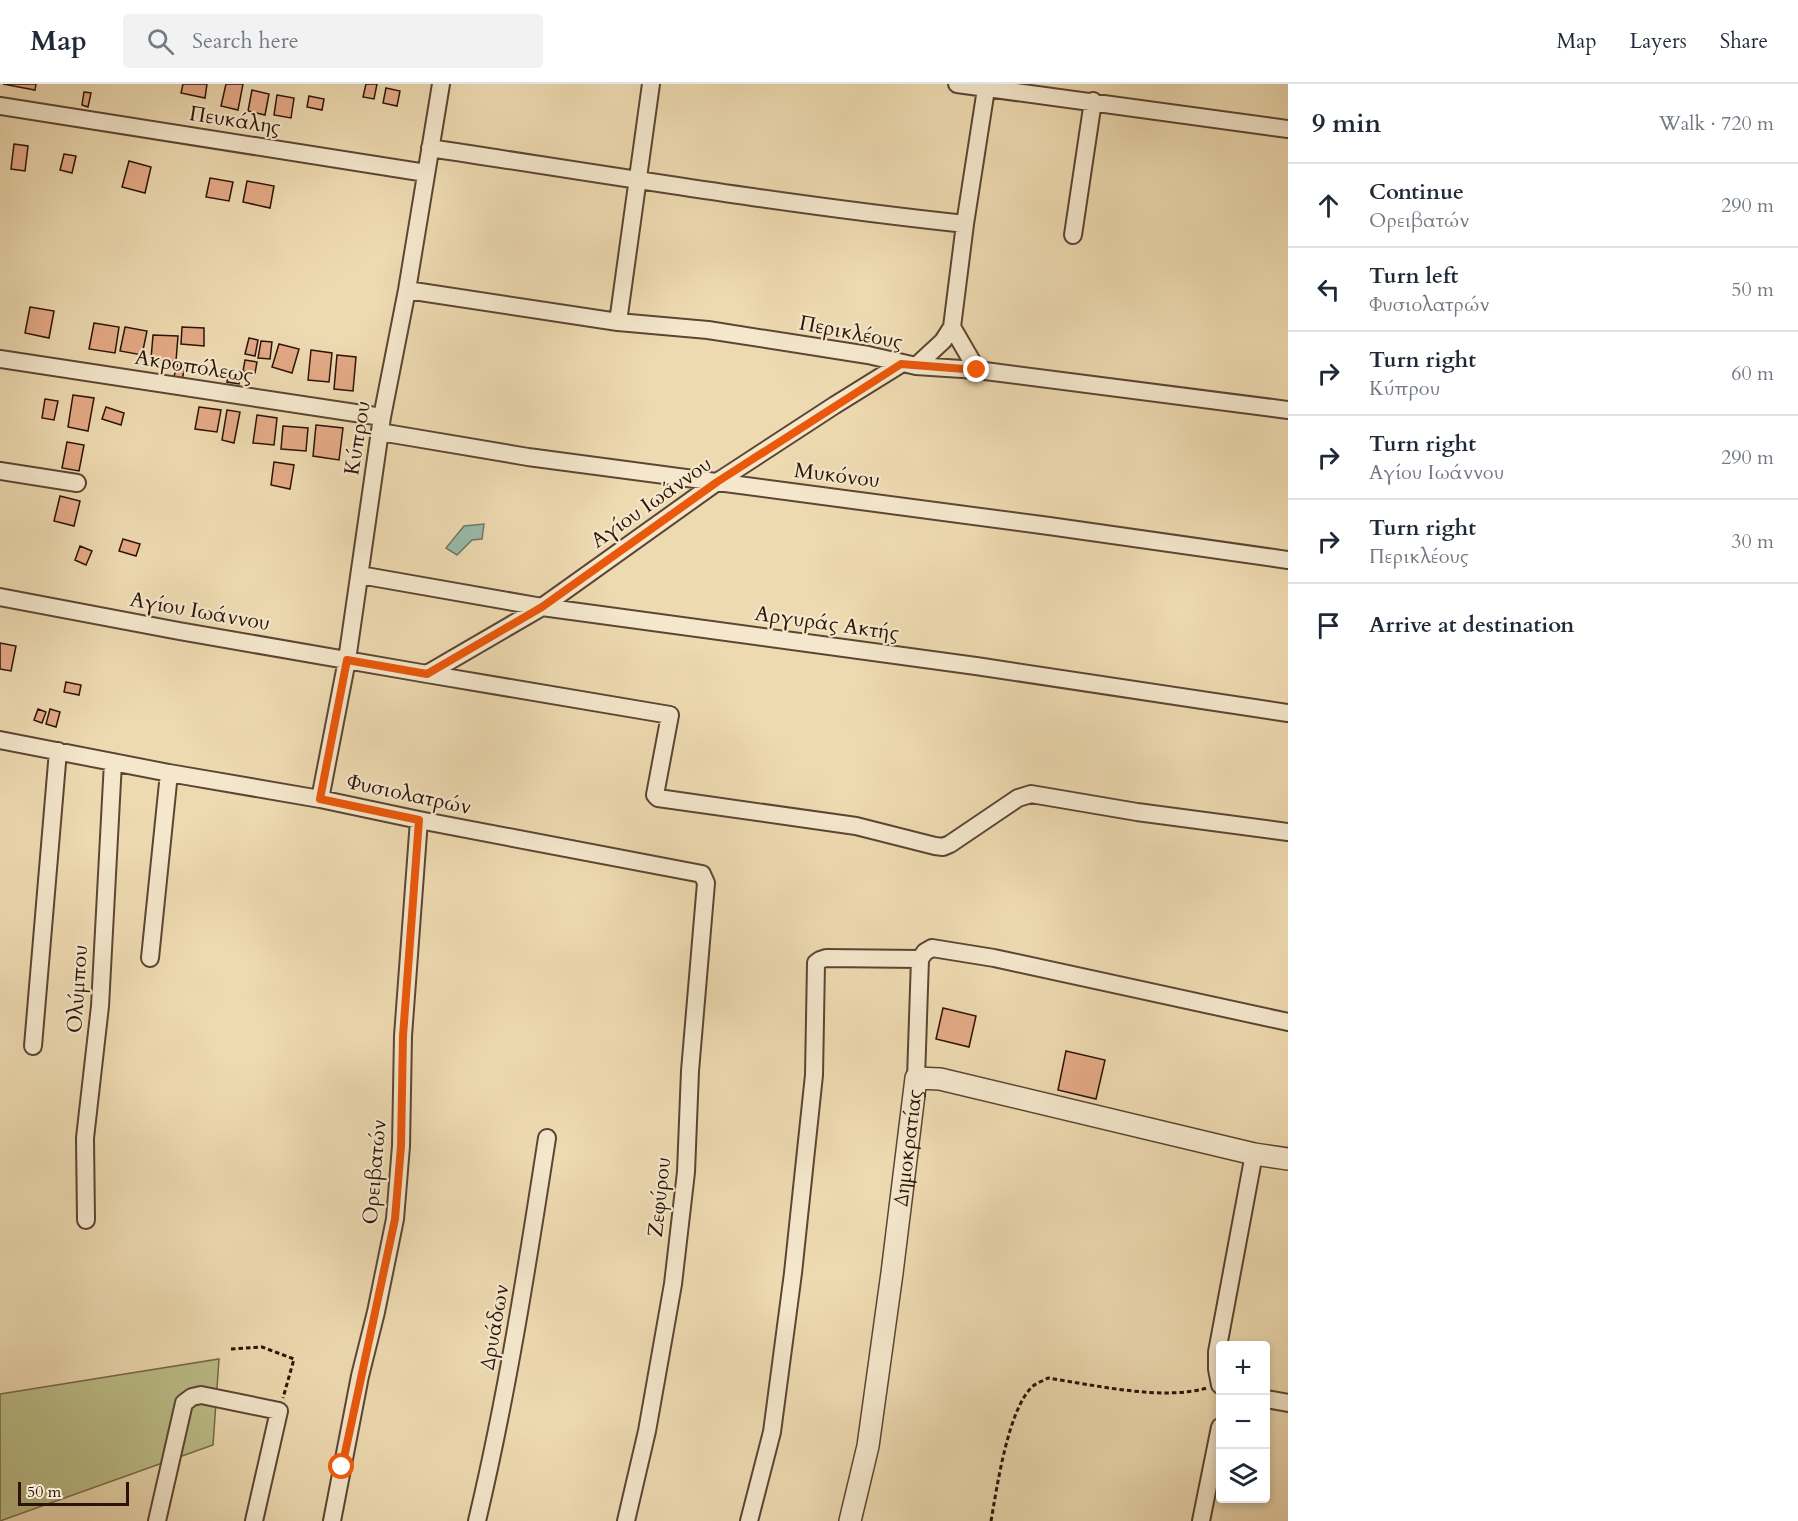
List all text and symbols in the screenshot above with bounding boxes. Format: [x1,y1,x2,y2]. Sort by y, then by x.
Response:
search box [123,14,543,68]
text: Map [30,22,87,60]
icon: search [144,25,177,58]
text: Search here [192,26,299,56]
text: Map [1557,27,1597,56]
text: Layers [1630,27,1687,56]
text: Share [1720,27,1768,56]
street label: Πευκάλης [187,99,283,142]
text: 9 min [1312,106,1381,141]
text: Walk · 720 m [1659,110,1774,137]
text: Continue [1369,177,1464,207]
icon: ahead [1312,189,1345,222]
text: 290 m [1721,192,1774,219]
text: Ορειβατών [1369,207,1469,234]
text: Turn left [1369,261,1458,291]
icon: left [1312,273,1345,306]
text: 50 m [1731,276,1774,303]
text: Φυσιολατρών [1369,291,1489,318]
street label: Περικλέους [797,308,905,357]
street label: Ακροπόλεως [133,343,255,390]
text: Turn right [1369,345,1476,375]
route end [963,356,989,382]
icon: right [1312,357,1345,390]
text: 60 m [1731,360,1774,387]
text: Κύπρου [1369,375,1440,402]
street label: Κύπρου [337,399,378,477]
text: Turn right [1369,429,1476,459]
icon: right [1312,441,1345,474]
text: 290 m [1721,444,1774,471]
street label: Αγίου Ιωάννου [585,450,718,555]
street label: Μυκόνου [792,456,881,495]
text: Αγίου Ιωάννου [1369,459,1504,486]
text: Turn right [1369,513,1476,543]
icon: right [1312,525,1345,558]
text: 30 m [1731,528,1774,555]
text: Περικλέους [1369,543,1469,570]
street label: Αγίου Ιωάννου [128,585,272,638]
street label: Αργυράς Ακτής [753,599,901,648]
icon: arrive [1312,609,1345,642]
text: Arrive at destination [1369,610,1574,640]
street label: Φυσιολατρών [344,767,474,822]
street label: Ολύμπου [60,944,95,1034]
street label: Δημοκρατίας [886,1088,929,1208]
street label: Ορειβατών [355,1118,394,1226]
street label: Ζεφύρου [641,1155,678,1239]
street label: Δρυάδων [473,1282,516,1372]
map controls [1216,1341,1270,1503]
button: + [1216,1341,1270,1395]
button: − [1216,1395,1270,1449]
button: layers [1216,1449,1270,1503]
route start [328,1453,354,1479]
scale bar [18,1479,129,1506]
text: 50 m [27,1481,61,1503]

